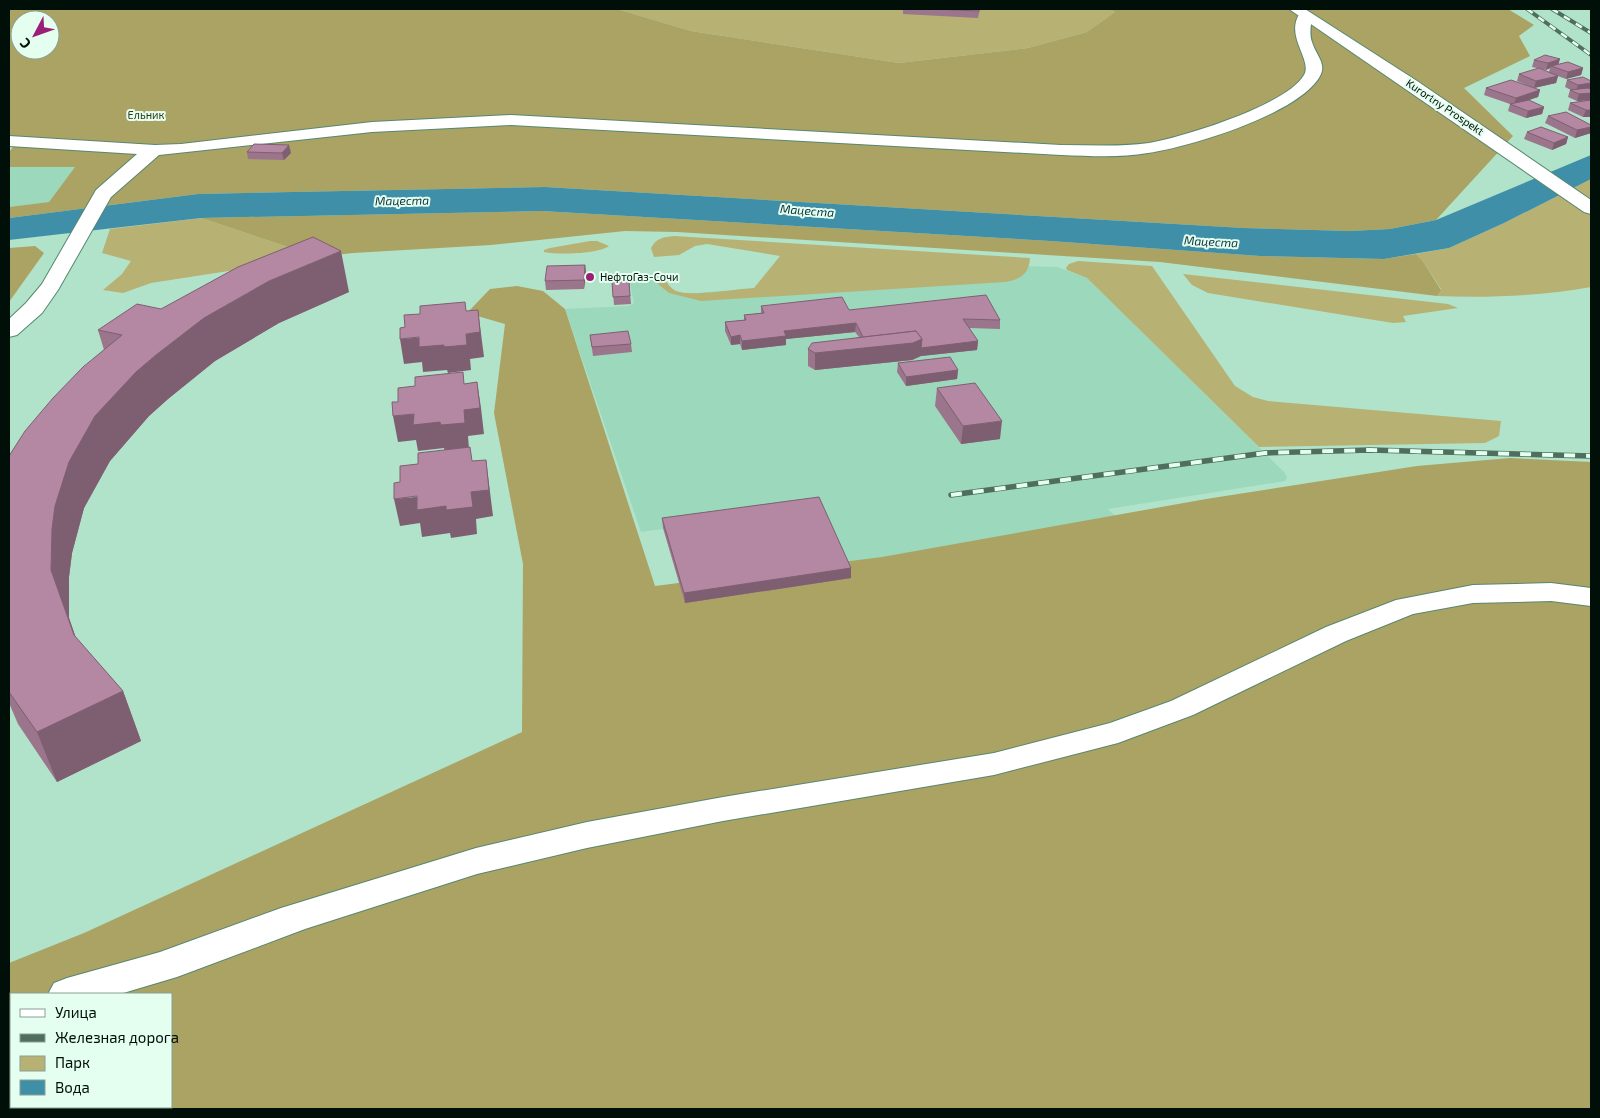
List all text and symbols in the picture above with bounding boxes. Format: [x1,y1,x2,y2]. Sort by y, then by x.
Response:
north arrow [10,10,60,60]
text: С [16,35,34,53]
street label: Kurortny Prospekt [1404,76,1487,137]
park label: Ельник [128,108,164,121]
water label: Мацеста [375,193,429,207]
water label: Мацеста [780,201,835,219]
water label: Мацеста [1184,233,1239,249]
place label: НефтоГаз-Сочи [600,270,678,283]
marker: НефтоГаз-Сочи [584,271,596,283]
legend [10,993,172,1108]
text: Улица [55,1003,97,1021]
text: Железная дорога [55,1028,179,1046]
text: Парк [55,1053,90,1071]
text: Вода [55,1078,90,1096]

